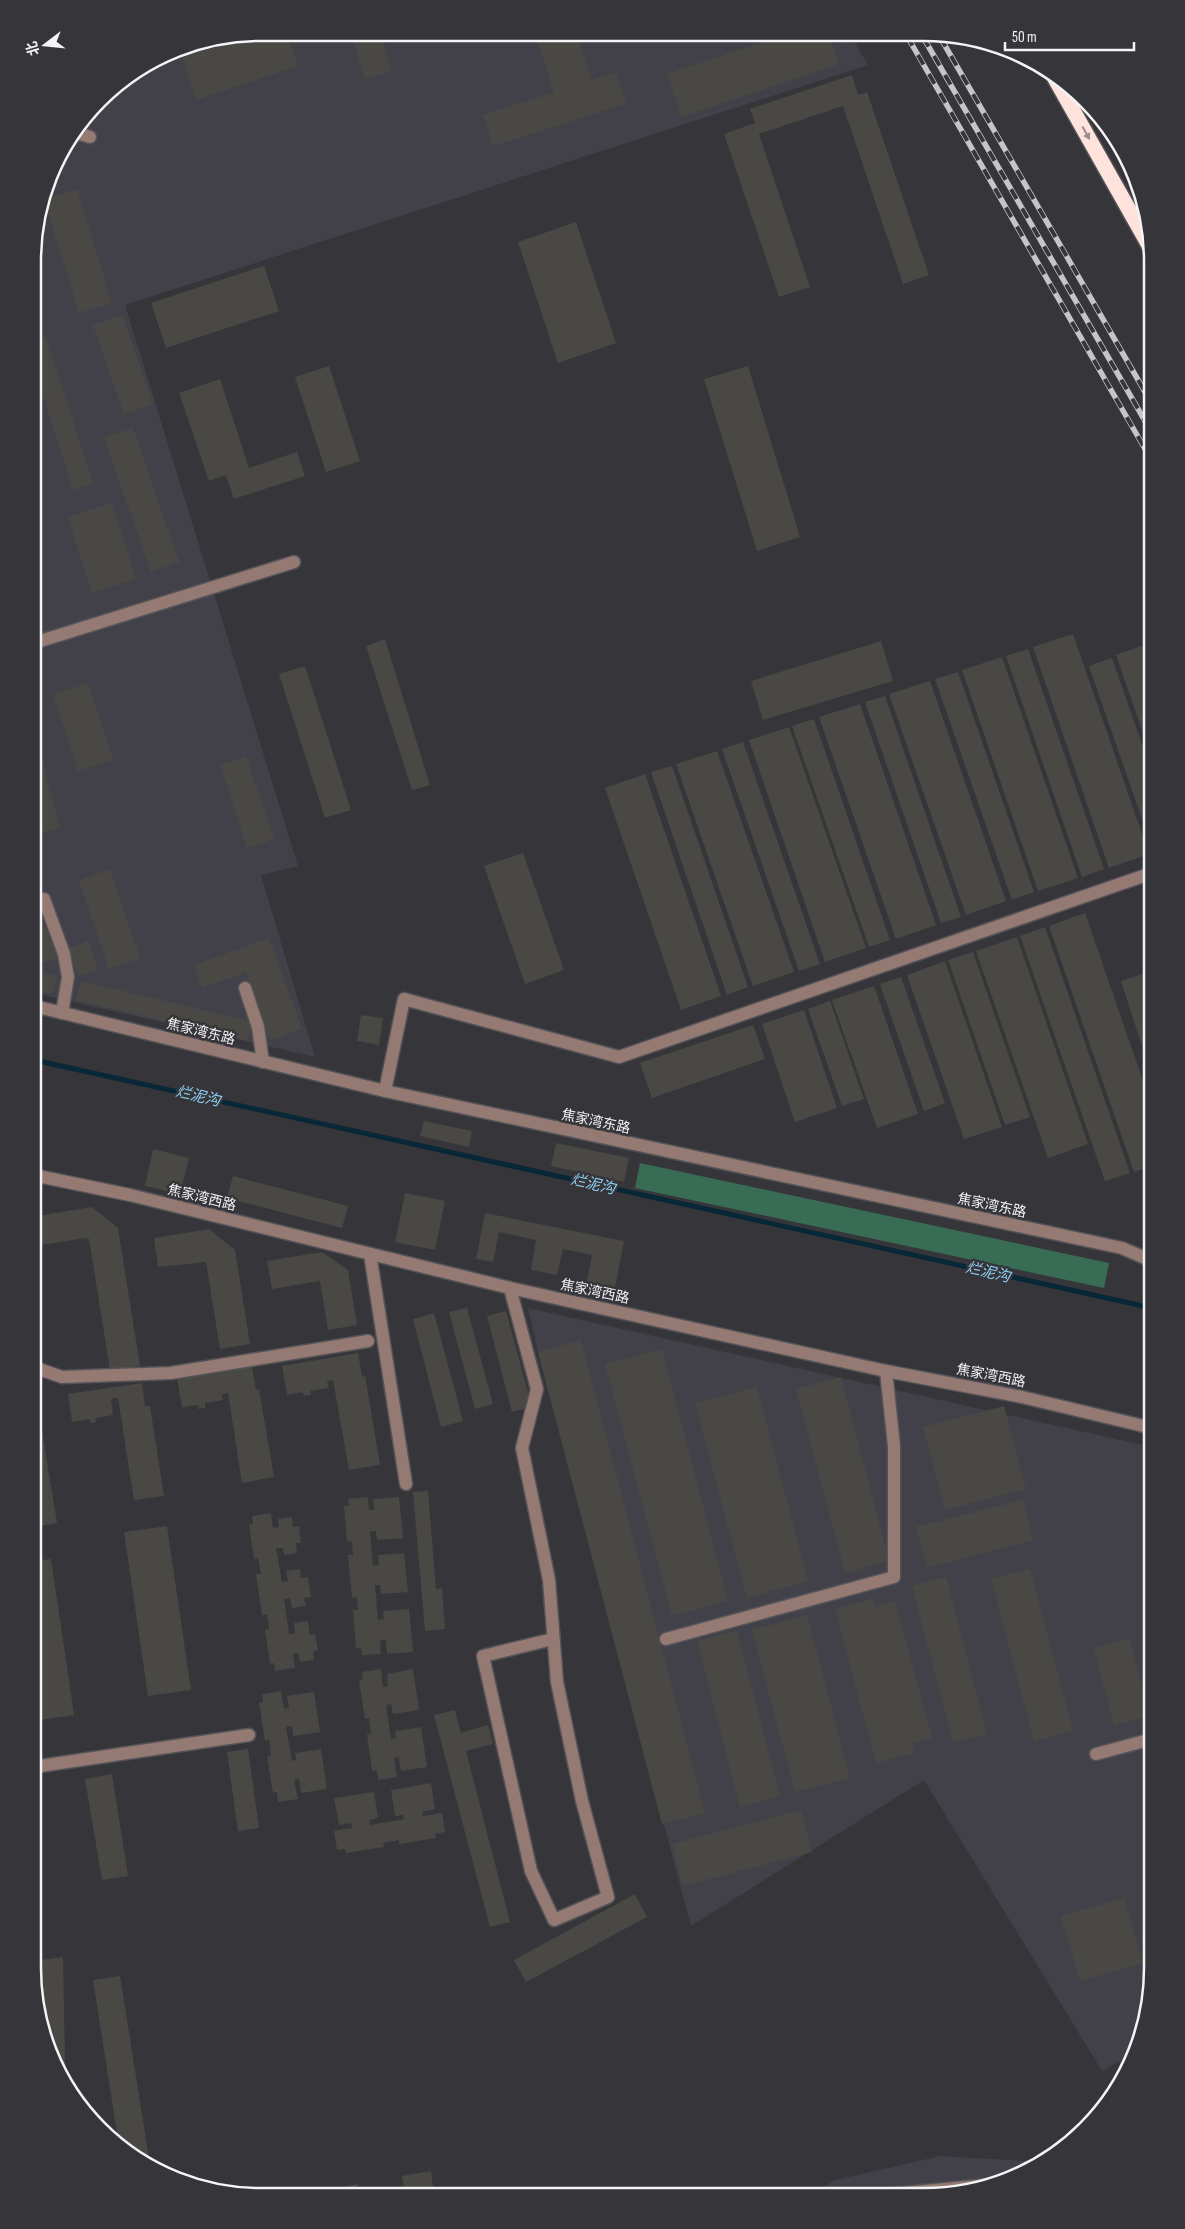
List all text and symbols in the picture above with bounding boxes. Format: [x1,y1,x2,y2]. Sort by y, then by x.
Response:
north arrow [20,20,70,70]
scale bar [1005,20,1134,52]
text: 50 m [1012,28,1037,47]
text: 北 [23,39,43,58]
one-way arrow [1081,126,1090,139]
street label: 焦家湾东路 [165,1015,237,1048]
water label: 烂泥沟 [174,1082,224,1111]
street label: 焦家湾东路 [560,1106,632,1137]
water label: 烂泥沟 [569,1170,619,1199]
street label: 焦家湾西路 [166,1181,238,1214]
street label: 焦家湾东路 [956,1190,1028,1221]
water label: 烂泥沟 [964,1258,1014,1287]
street label: 焦家湾西路 [559,1276,631,1307]
street label: 焦家湾西路 [955,1360,1027,1391]

